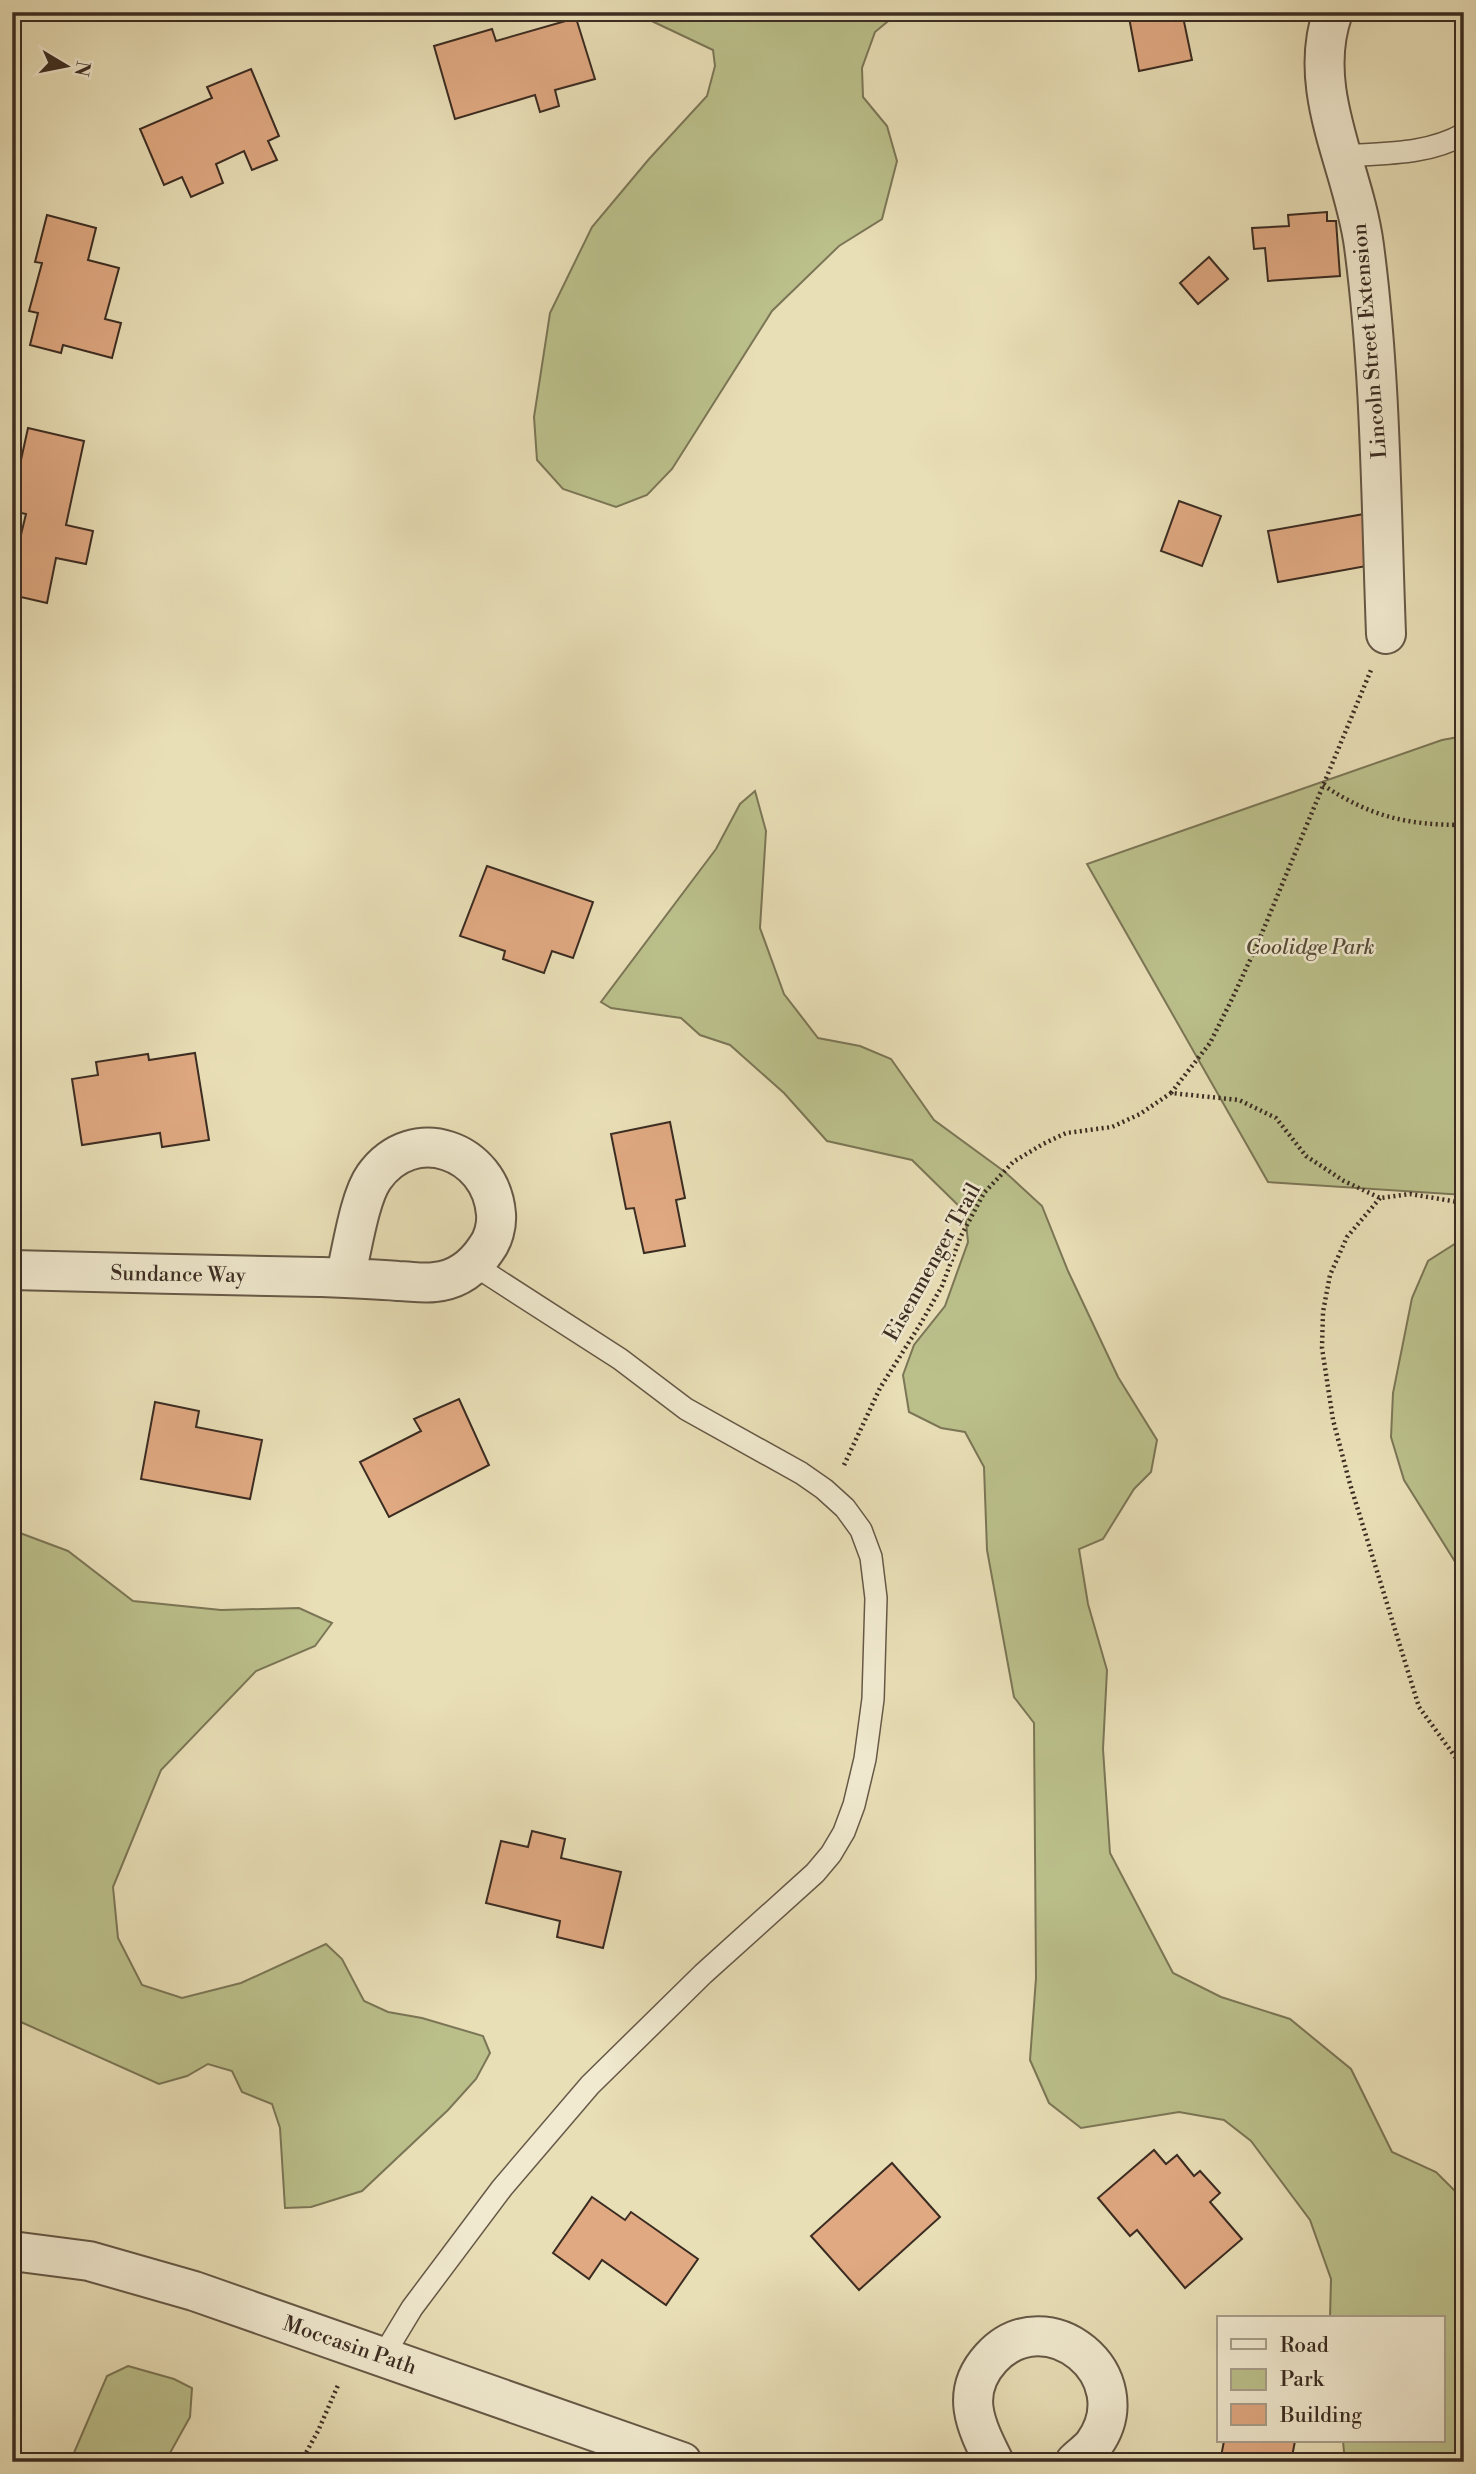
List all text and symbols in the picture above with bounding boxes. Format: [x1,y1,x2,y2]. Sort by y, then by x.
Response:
north arrow [32,32,102,102]
text: N [69,59,95,78]
street label: Lincoln Street Extension [1347,222,1393,460]
park label: Coolidge Park [1245,935,1375,961]
street label: Eisenmenger Trail [879,1179,987,1346]
street label: Sundance Way [110,1261,247,1289]
street label: Moccasin Path [280,2311,420,2381]
legend [1217,2316,1444,2442]
text: Road [1280,2333,1329,2359]
text: Park [1280,2367,1325,2393]
text: Building [1279,2403,1362,2429]

